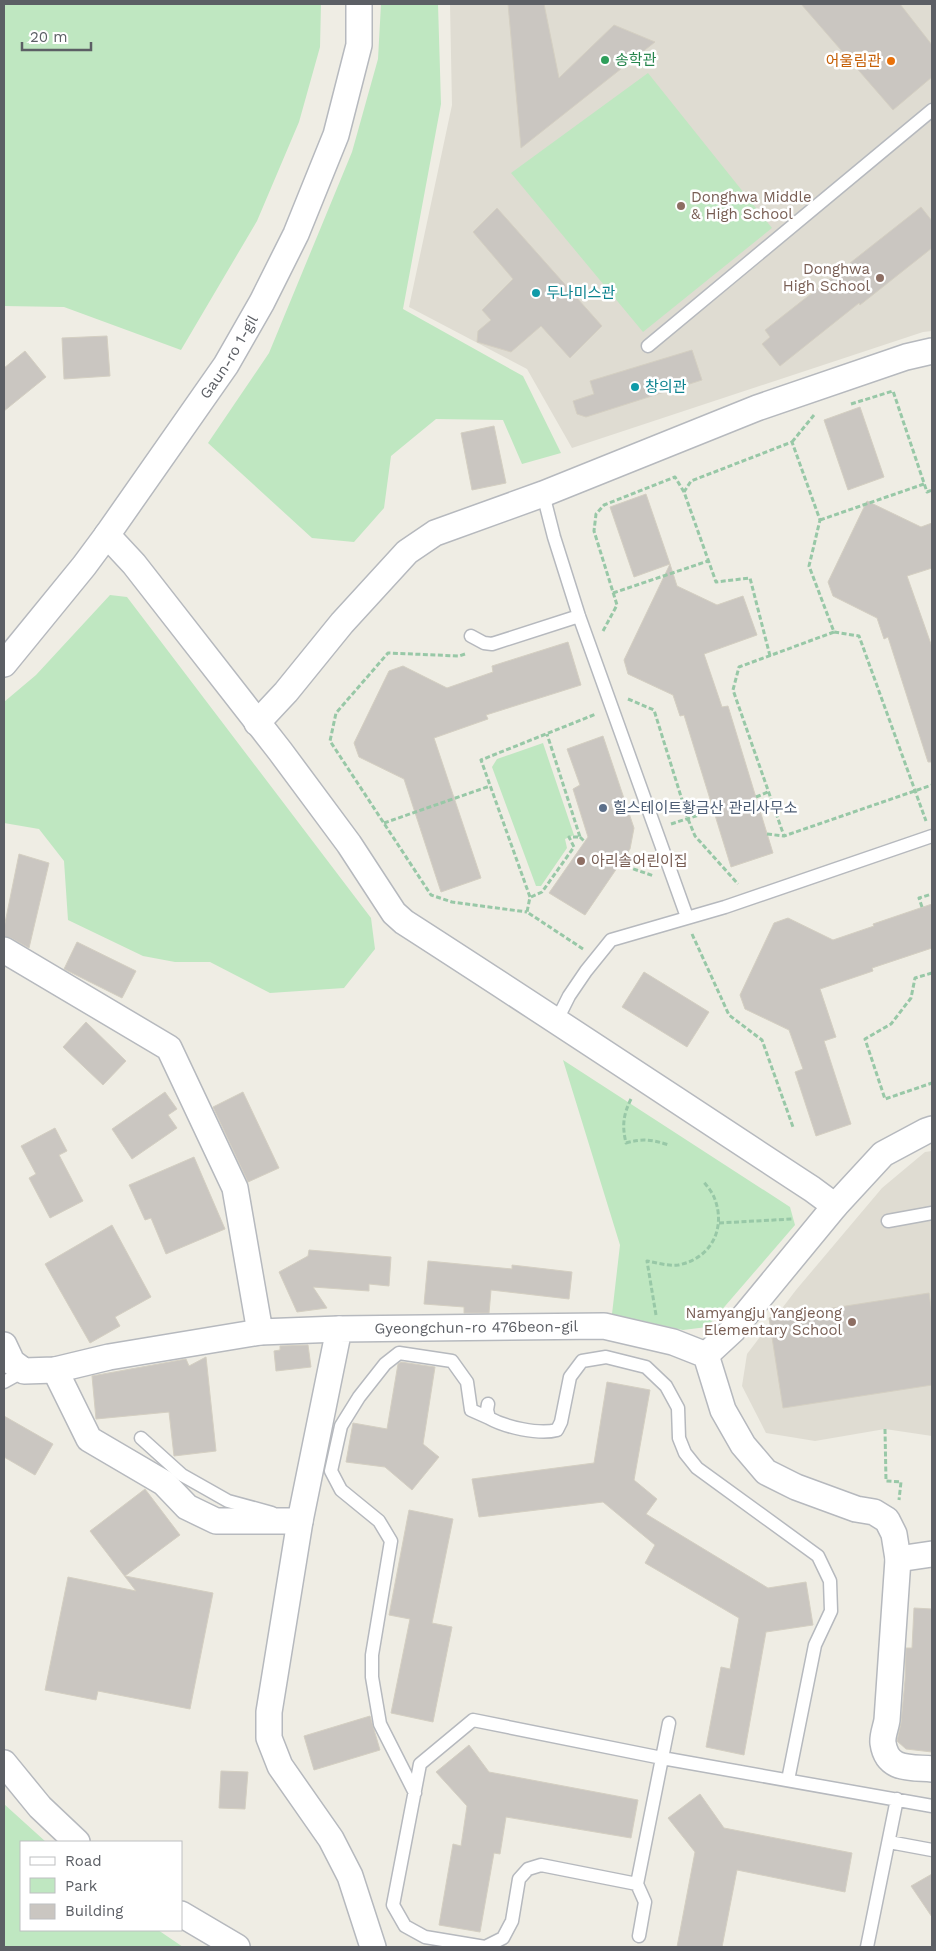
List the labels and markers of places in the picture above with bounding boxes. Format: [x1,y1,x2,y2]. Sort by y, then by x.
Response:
place label: 송학관 [615,51,657,69]
place label: 어울림관 [826,52,881,70]
marker: 송학관 [599,54,611,66]
marker: 어울림관 [885,55,897,67]
place label: Donghwa Middle & High School [691,188,812,223]
marker: Donghwa Middle & High School [675,200,687,212]
place label: Donghwa High School [783,260,870,295]
marker: Donghwa High School [874,272,886,284]
place label: 두나미스관 [546,284,615,302]
marker: 두나미스관 [530,287,542,299]
place label: 창의관 [645,378,687,396]
marker: 창의관 [629,381,641,393]
place label: 힐스테이트황금산 관리사무소 [613,799,798,817]
marker: 힐스테이트황금산 관리사무소 [597,802,609,814]
place label: 아리솔어린이집 [591,852,688,870]
marker: 아리솔어린이집 [575,855,587,867]
place label: Namyangju Yangjeong Elementary School [686,1304,842,1339]
marker: Namyangju Yangjeong Elementary School [846,1316,858,1328]

